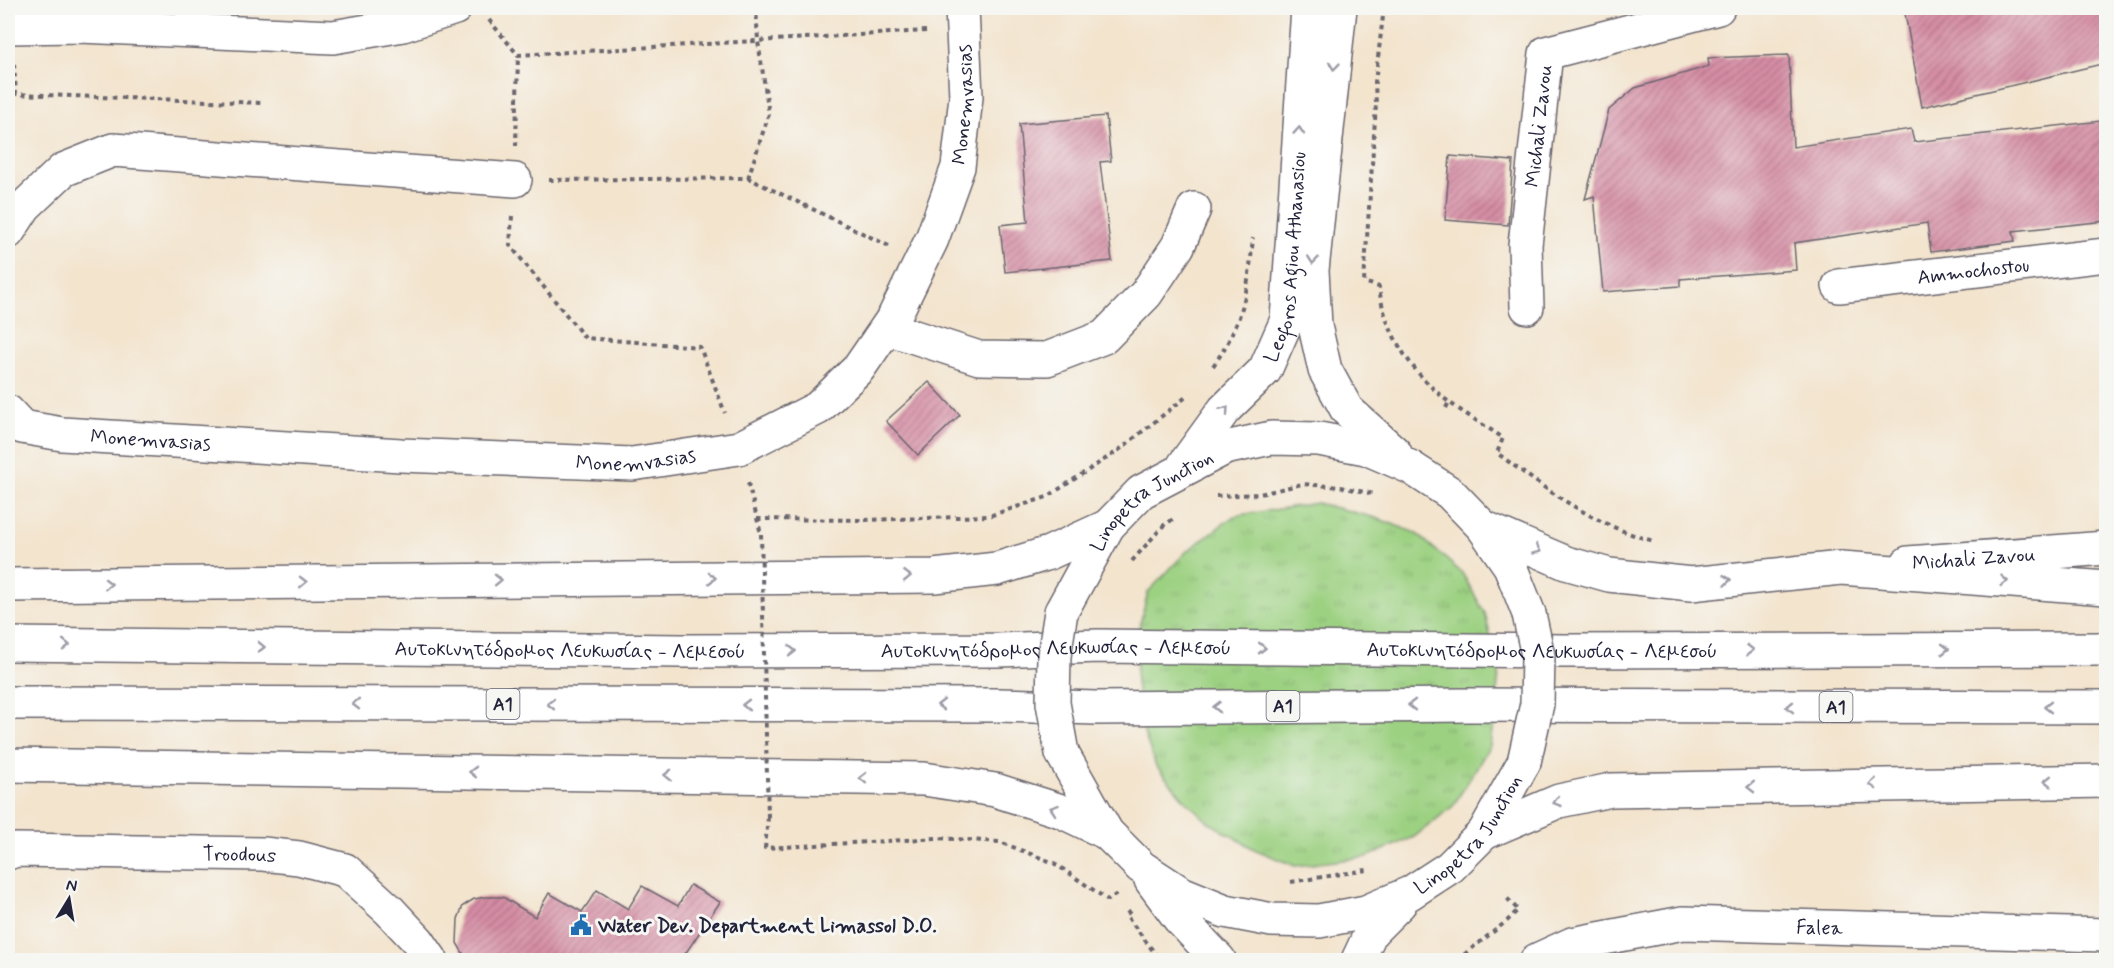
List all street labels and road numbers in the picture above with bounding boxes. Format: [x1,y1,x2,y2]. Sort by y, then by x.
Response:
street label: Monemvasias [946,44,981,166]
street label: Michali Zavou [1519,63,1560,189]
street label: Leoforos Agiou Athanasiou [1258,151,1313,367]
street label: Ammochostou [1916,252,2031,292]
street label: Monemvasias [90,424,212,458]
street label: Monemvasias [575,443,698,480]
street label: Linopetra Junction [1085,444,1218,557]
street label: Michali Zavou [1911,541,2036,578]
street label: Αυτοκινητόδρομος Λευκωσίας - Λεμεσού [881,634,1231,665]
street label: Αυτοκινητόδρομος Λευκωσίας - Λεμεσού [395,636,745,666]
street label: Αυτοκινητόδρομος Λευκωσίας - Λεμεσού [1366,637,1717,666]
road number: A1 [486,689,520,719]
road number: A1 [1266,691,1300,721]
road number: A1 [1820,692,1852,722]
street label: Linopetra Junction [1410,770,1529,902]
street label: Troodous [202,841,278,870]
street label: Falea [1796,914,1844,943]

